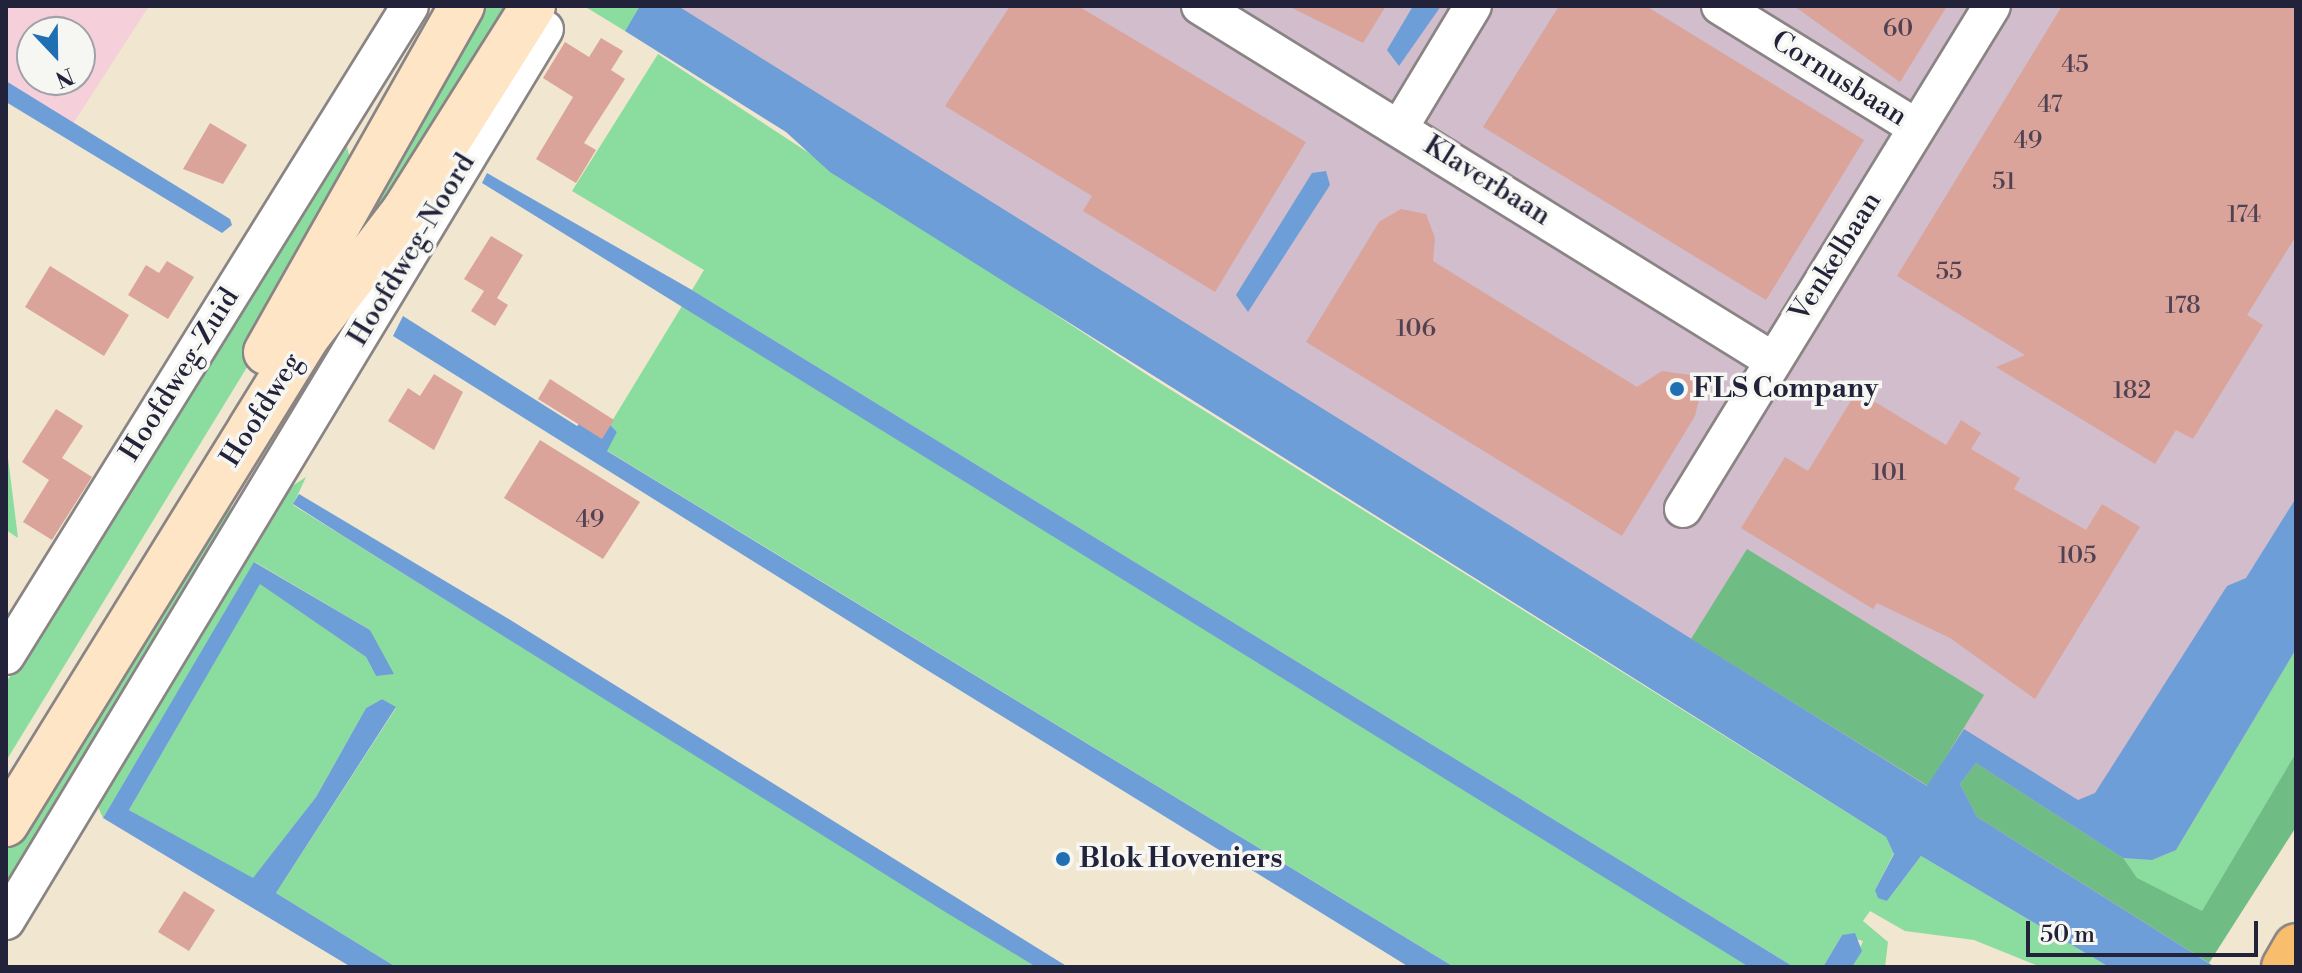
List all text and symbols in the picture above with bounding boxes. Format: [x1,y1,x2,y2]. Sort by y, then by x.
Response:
north arrow [16,16,96,96]
house number: 60 [1883,16,1913,44]
street label: Cornusbaan [1765,24,1913,134]
house number: 45 [2061,52,2089,80]
text: N [51,61,78,93]
house number: 47 [2037,92,2063,120]
house number: 49 [2014,128,2042,156]
street label: Klaverbaan [1417,129,1557,233]
street label: Hoofdweg-Noord [341,148,483,352]
house number: 51 [1992,169,2016,197]
street label: Venkelbaan [1783,186,1889,328]
house number: 174 [2227,202,2261,230]
house number: 55 [1936,259,1962,287]
street label: Hoofdweg-Zuid [113,282,247,468]
house number: 178 [2165,293,2201,321]
house number: 106 [1396,316,1436,344]
street label: Hoofdweg [214,347,310,473]
place label: FLS Company [1693,372,1878,406]
house number: 182 [2113,378,2151,406]
marker: FLS Company [1668,380,1686,398]
house number: 101 [1871,460,1907,488]
house number: 49 [576,507,604,535]
house number: 105 [2058,543,2096,571]
place label: Blok Hoveniers [1079,842,1282,876]
marker: Blok Hoveniers [1054,850,1072,868]
scale bar [2030,905,2262,955]
text: 50 m [2040,920,2095,950]

